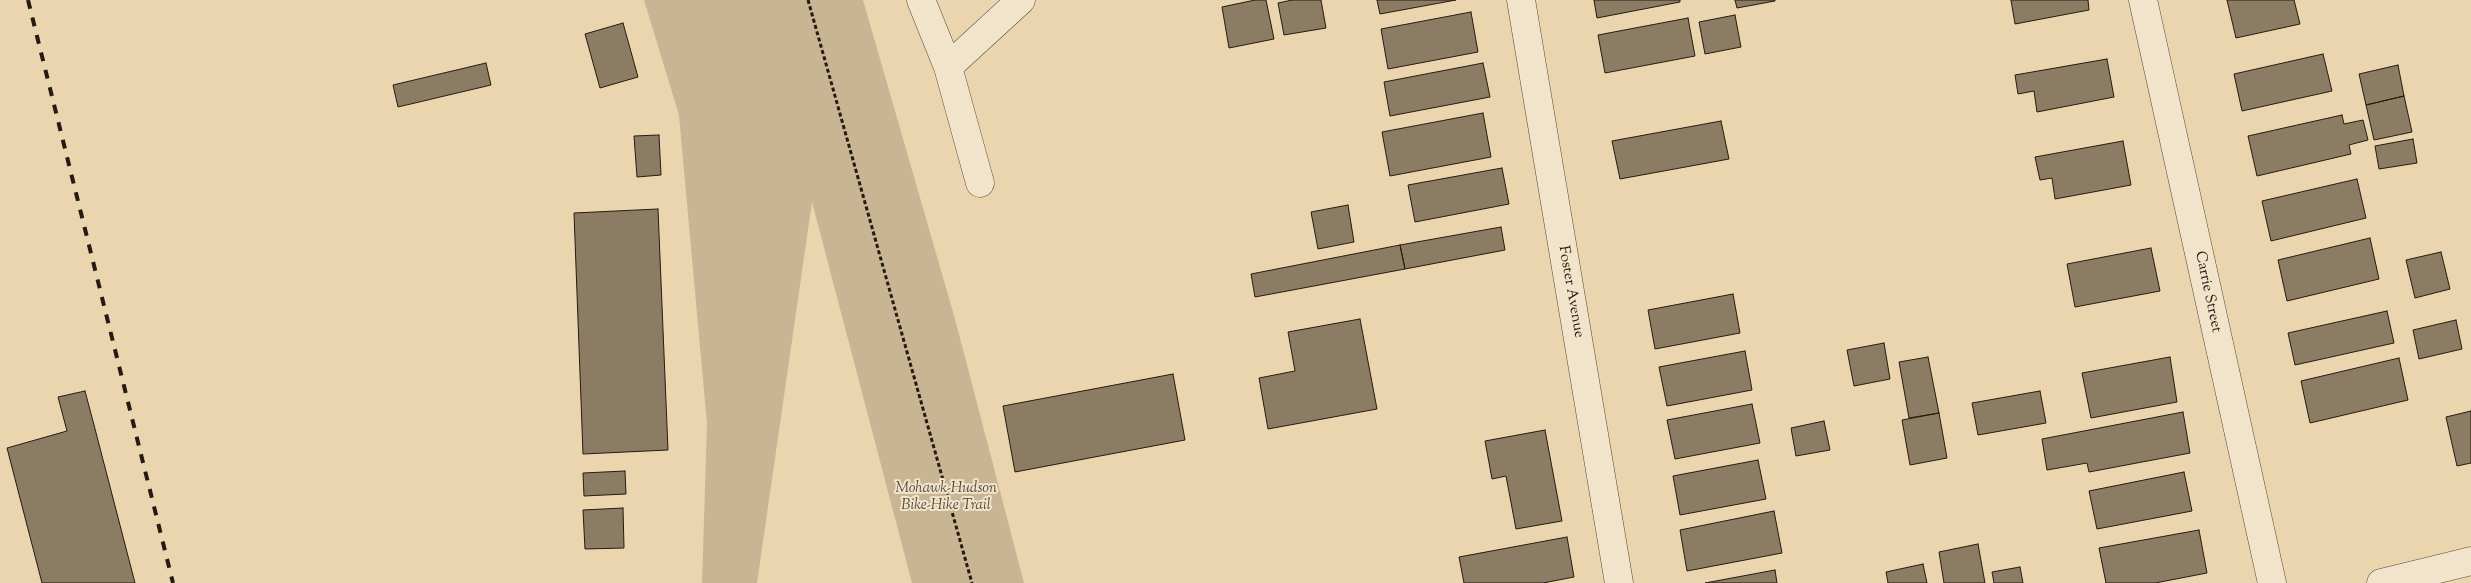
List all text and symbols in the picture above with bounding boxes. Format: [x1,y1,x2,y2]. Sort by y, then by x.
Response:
street label: Foster Avenue [1553,245,1587,339]
street label: Carrie Street [2190,250,2224,334]
park label: Mohawk-Hudson Bike-Hike Trail [895,480,997,515]

